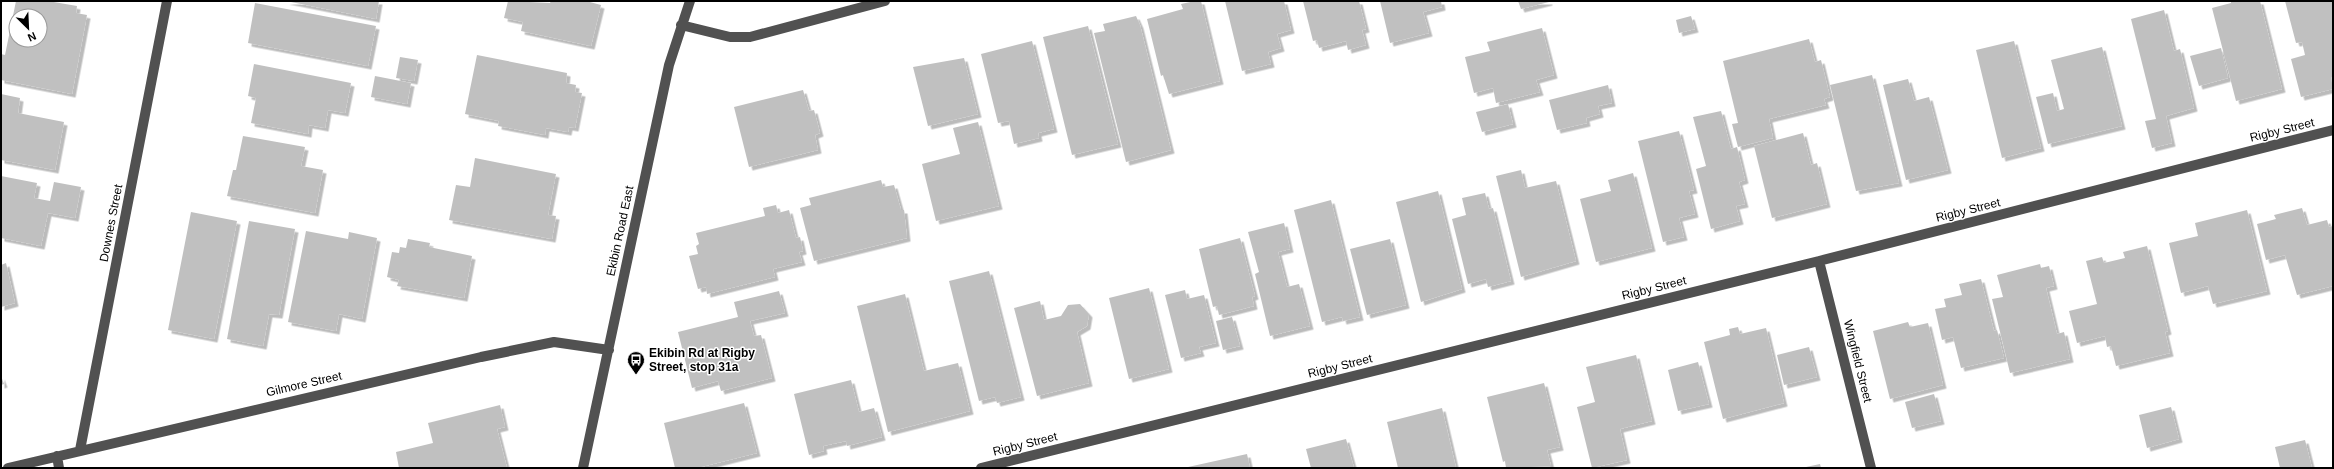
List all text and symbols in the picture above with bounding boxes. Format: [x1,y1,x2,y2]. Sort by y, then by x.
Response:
north arrow [8,8,48,48]
text: N [26,30,38,44]
street label: Rigby Street [2248,115,2316,145]
street label: Downes Street [97,182,126,263]
street label: Ekibin Road East [604,184,637,277]
street label: Rigby Street [1934,195,2002,225]
street label: Rigby Street [1620,273,1688,303]
street label: Wingfield Street [1841,318,1875,404]
place label: Ekibin Rd at Rigby Street, stop 31a [649,346,755,374]
bus stop icon: Ekibin Rd at Rigby Street, stop 31a [626,350,646,375]
street label: Rigby Street [1306,351,1374,381]
street label: Gilmore Street [265,368,344,400]
street label: Rigby Street [991,429,1059,459]

